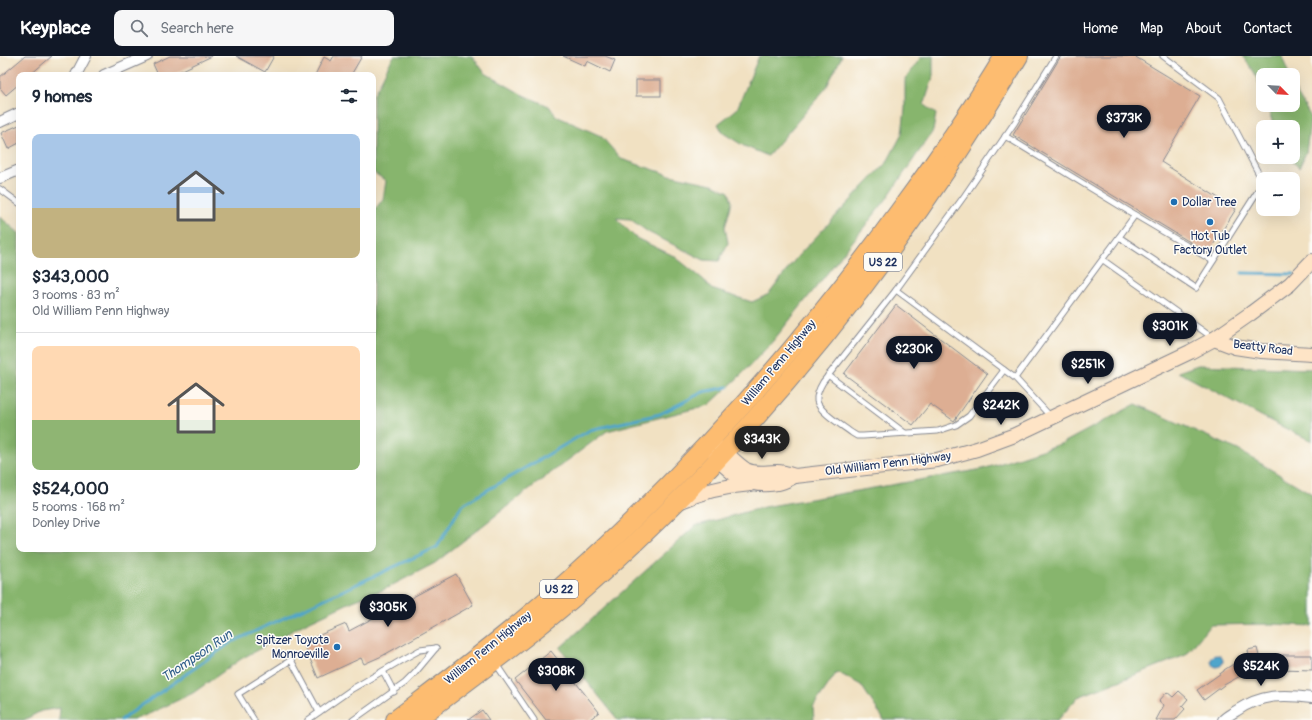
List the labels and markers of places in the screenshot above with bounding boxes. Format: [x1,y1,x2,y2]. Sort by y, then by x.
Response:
pin: $373K [1096,105,1152,139]
place label: Dollar Tree [1182,195,1236,210]
marker: Dollar Tree [1169,197,1179,207]
marker: Hot Tub Factory Outlet [1205,217,1215,227]
place label: Hot Tub Factory Outlet [1173,229,1247,258]
pin: $301K [1142,313,1198,347]
pin: $230K [886,336,942,370]
pin: $251K [1060,351,1116,385]
pin: $242K [973,392,1029,426]
pin: $343K [734,426,790,460]
pin: $305K [360,594,416,628]
place label: Spitzer Toyota Monroeville [256,633,329,662]
marker: Spitzer Toyota Monroeville [332,642,342,652]
pin: $524K [1233,653,1289,687]
pin: $308K [528,658,584,692]

